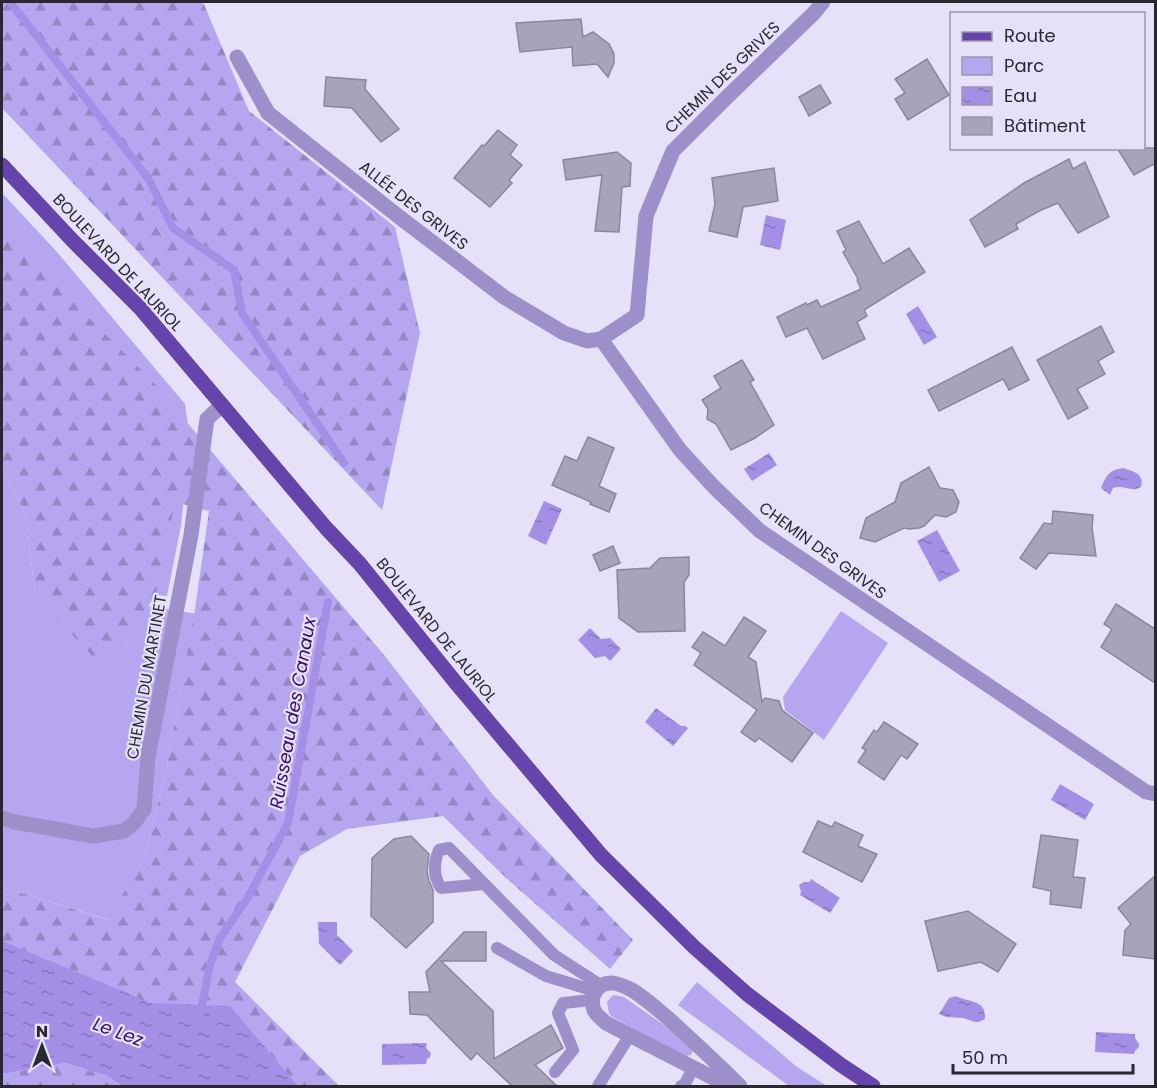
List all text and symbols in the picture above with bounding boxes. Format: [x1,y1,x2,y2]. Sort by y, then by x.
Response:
legend [950,12,1145,150]
street label: CHEMIN DES GRIVES [659,16,785,139]
text: Route [1004,23,1056,48]
text: Parc [1004,53,1044,78]
text: Eau [1004,83,1037,108]
text: Bâtiment [1004,113,1086,138]
street label: ALLÉE DES GRIVES [354,155,473,255]
street label: BOULEVARD DE LAURIOL [48,188,188,336]
street label: CHEMIN DES GRIVES [754,496,891,605]
street label: BOULEVARD DE LAURIOL [371,553,502,708]
street label: CHEMIN DU MARTINET [121,593,172,761]
water label: Ruisseau des Canaux [263,614,322,811]
water label: Le Lez [90,1011,147,1052]
north arrow [12,1016,72,1076]
text: N [36,1020,48,1043]
scale bar [953,1037,1133,1075]
text: 50 m [962,1045,1008,1070]

